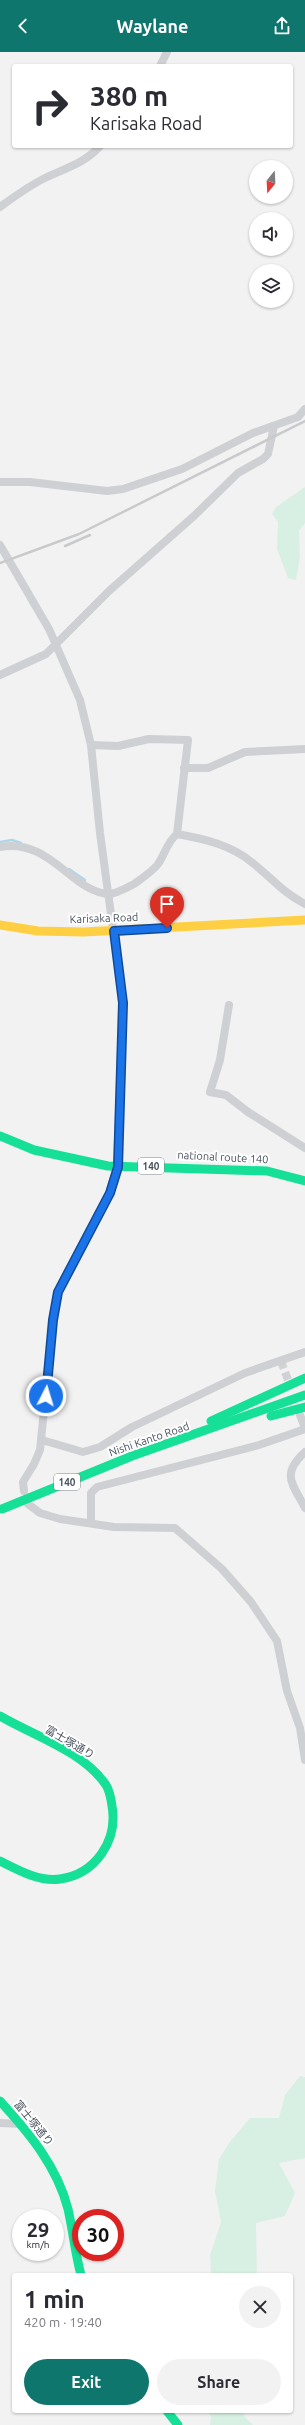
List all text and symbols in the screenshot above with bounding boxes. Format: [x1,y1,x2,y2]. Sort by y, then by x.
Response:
icon: back [12,15,34,37]
icon: share [271,15,293,37]
text: Waylane [117,16,188,36]
icon: right [24,80,76,132]
text: 380 m [90,80,168,111]
text: Karisaka Road [90,113,202,133]
north arrow [249,160,293,204]
map controls [249,160,293,308]
button: sound [249,212,293,256]
button: layers [249,264,293,308]
pin [150,887,184,928]
icon: arrive [156,893,178,915]
street label: Karisaka Road [69,911,139,925]
street label: national route 140 [177,1149,269,1165]
road number: 140 [138,1158,164,1174]
position arrow [25,1375,67,1417]
street label: Nishi Kanto Road [107,1420,191,1458]
road number: 140 [54,1474,80,1490]
street label: 富士塚通り [43,1723,97,1761]
street label: 富士塚通り [12,2098,56,2148]
speed limit sign: 30 [72,2209,124,2261]
text: 29 [27,2218,49,2241]
text: km/h [26,2239,50,2250]
text: 1 min [24,2286,85,2313]
button: close [239,2286,281,2328]
text: 420 m · 19:40 [24,2315,102,2329]
button: Exit [24,2359,149,2405]
button: Share [157,2359,281,2405]

